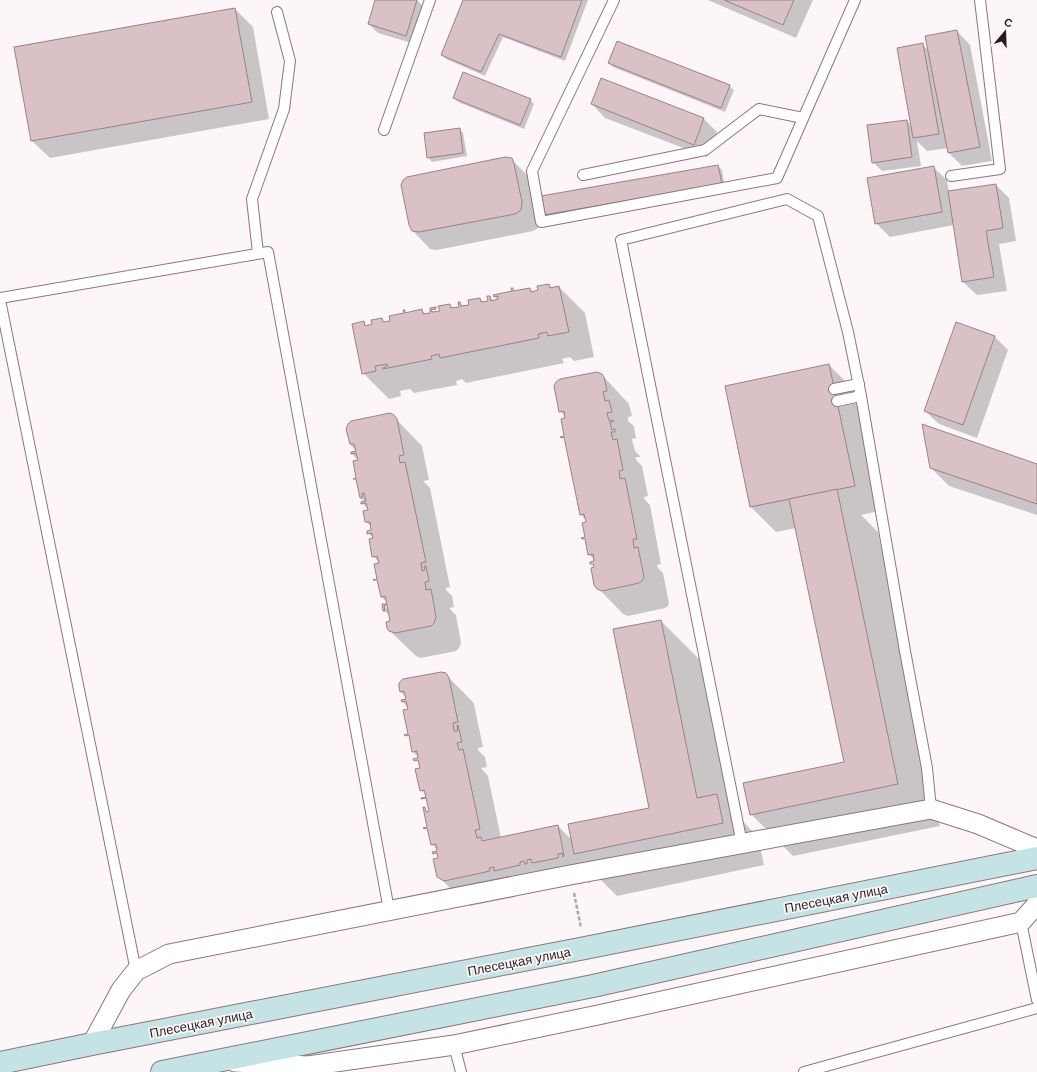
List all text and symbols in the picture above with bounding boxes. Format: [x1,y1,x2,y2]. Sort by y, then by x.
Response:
north arrow [985,12,1025,52]
text: С [1003,16,1014,30]
street label: Плесецкая улица [783,881,890,916]
street label: Плесецкая улица [466,944,573,979]
street label: Плесецкая улица [148,1006,255,1041]

